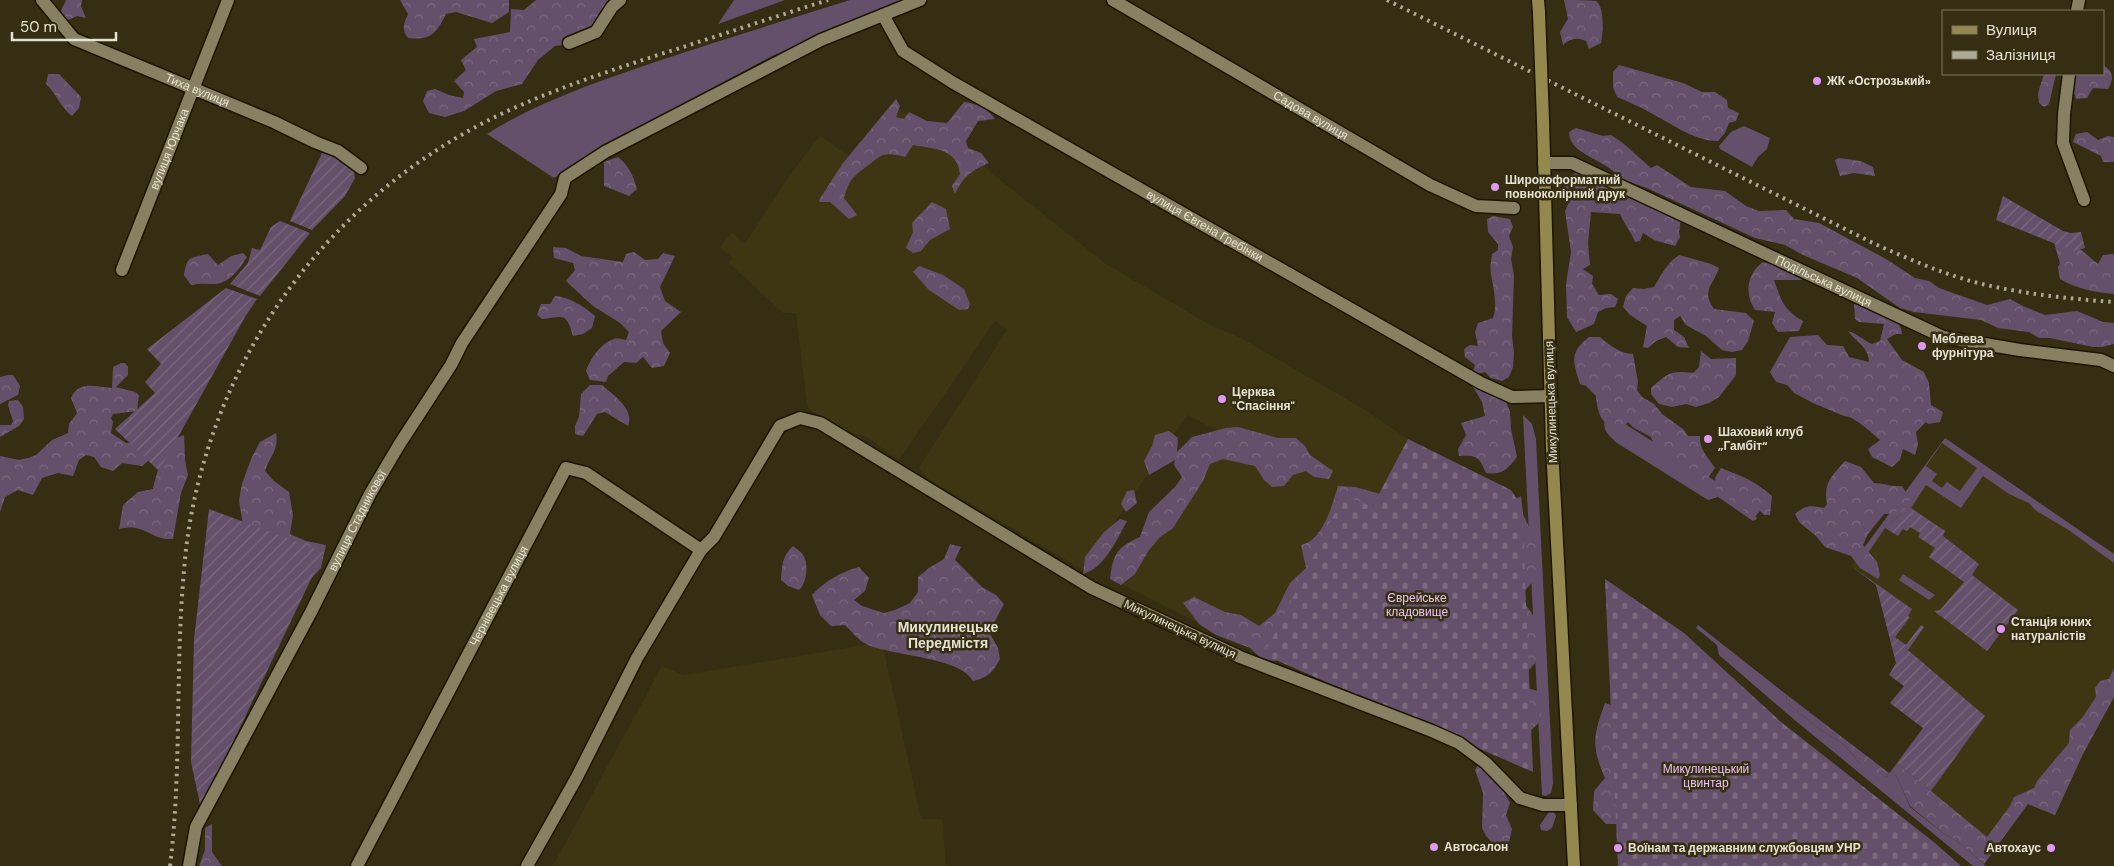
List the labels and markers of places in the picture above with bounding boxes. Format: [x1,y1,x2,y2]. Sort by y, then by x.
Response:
place label: ЖК «Острозький» [1826,73,1931,89]
marker: ЖК «Острозький» [1811,75,1823,87]
place label: Широкоформатний повноколірний друк [1505,172,1626,202]
marker: Широкоформатний повноколірний друк [1489,181,1501,193]
place label: Меблева фурнітура [1932,331,1994,361]
marker: Меблева фурнітура [1916,340,1928,352]
place label: Церква "Спасіння" [1232,384,1295,414]
marker: Церква "Спасіння" [1216,393,1228,405]
place label: Шаховий клуб „Гамбіт“ [1718,424,1803,454]
marker: Шаховий клуб „Гамбіт“ [1702,433,1714,445]
place label: Станція юних натуралістів [2011,614,2092,644]
marker: Станція юних натуралістів [1995,623,2007,635]
place label: Автосалон [1444,839,1508,855]
place label: Воїнам та державним службовцям УНР [1628,840,1861,856]
place label: Автохаус [1986,840,2041,856]
marker: Автосалон [1428,841,1440,853]
marker: Воїнам та державним службовцям УНР [1612,842,1624,854]
marker: Автохаус [2045,842,2057,854]

